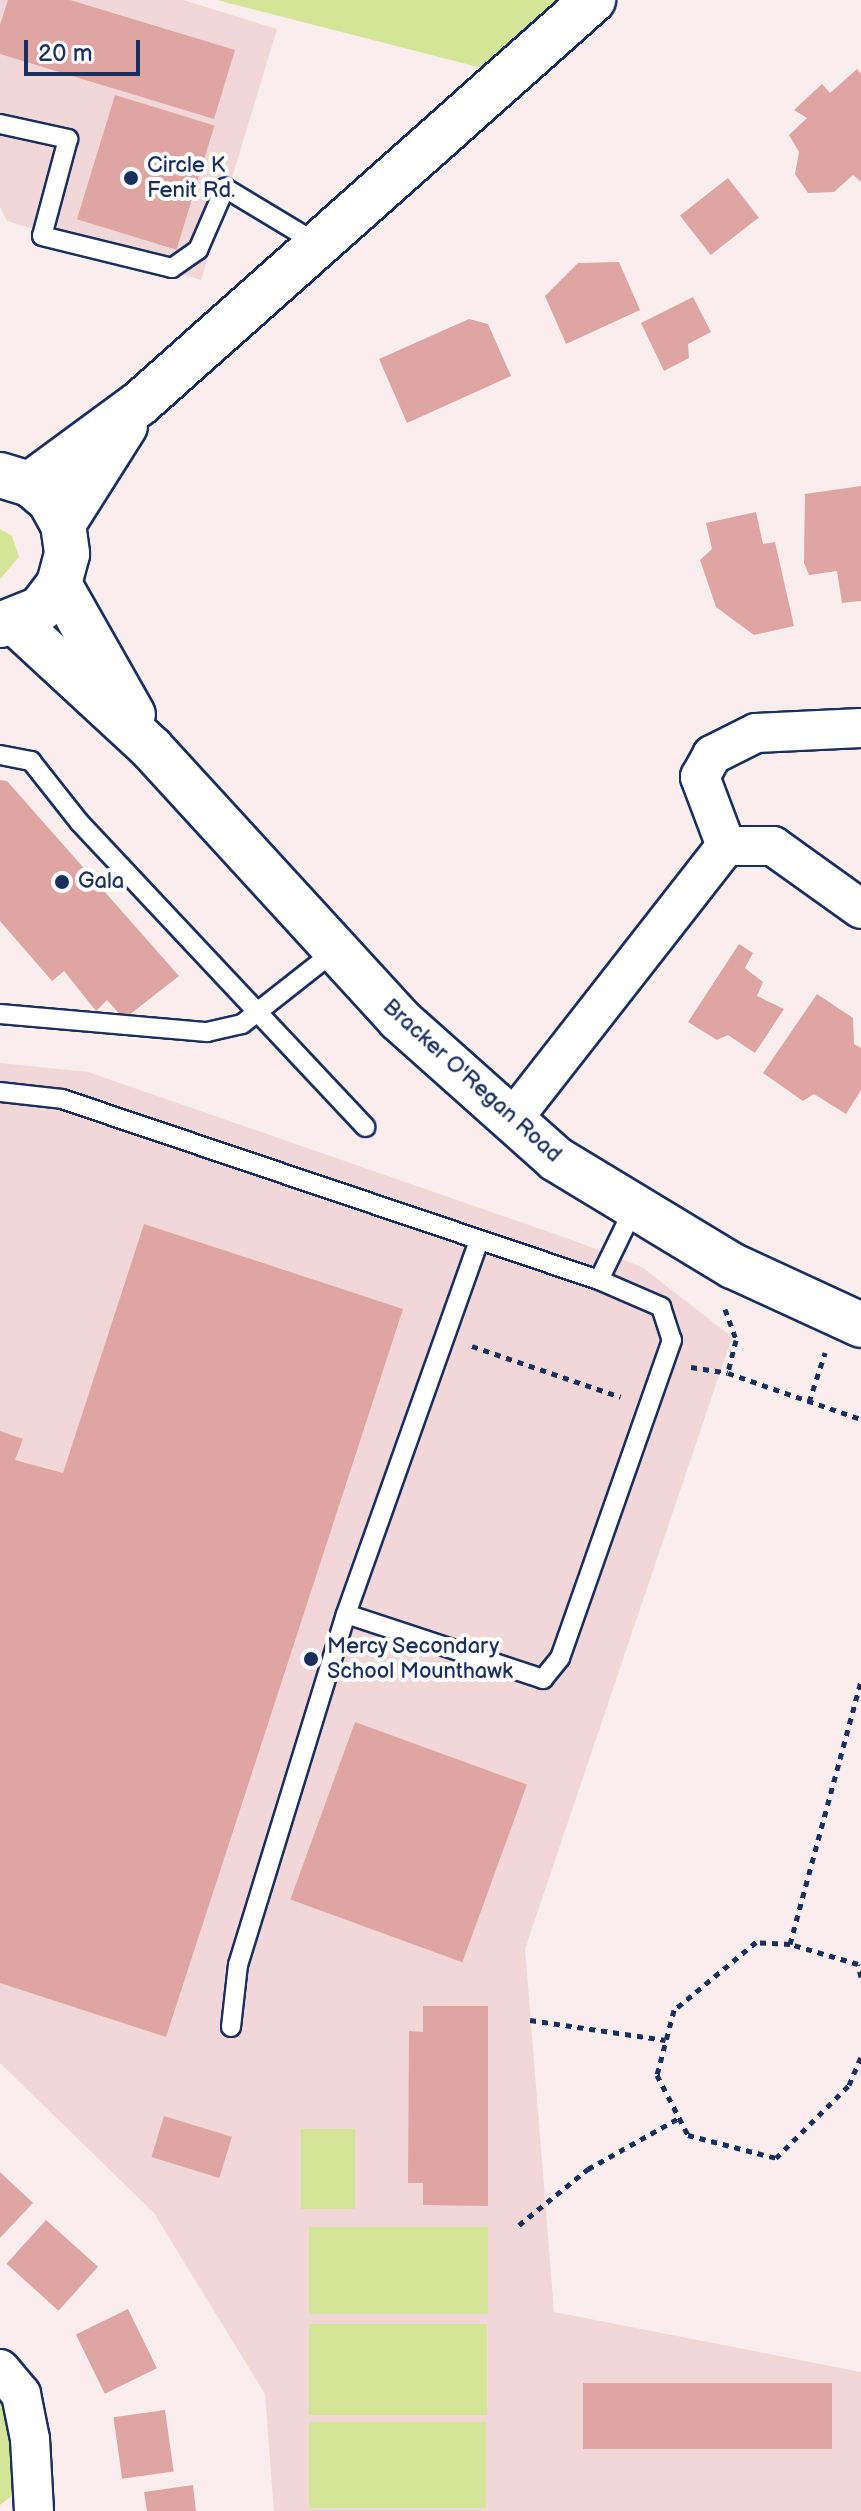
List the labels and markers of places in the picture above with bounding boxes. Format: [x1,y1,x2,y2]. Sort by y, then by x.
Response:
place label: Circle K Fenit Rd. [147,152,235,204]
marker: Circle K Fenit Rd. [122,169,140,187]
place label: Gala [78,869,124,895]
marker: Gala [53,873,71,891]
place label: Mercy Secondary School Mounthawk [327,1633,513,1684]
marker: Mercy Secondary School Mounthawk [302,1650,320,1668]

